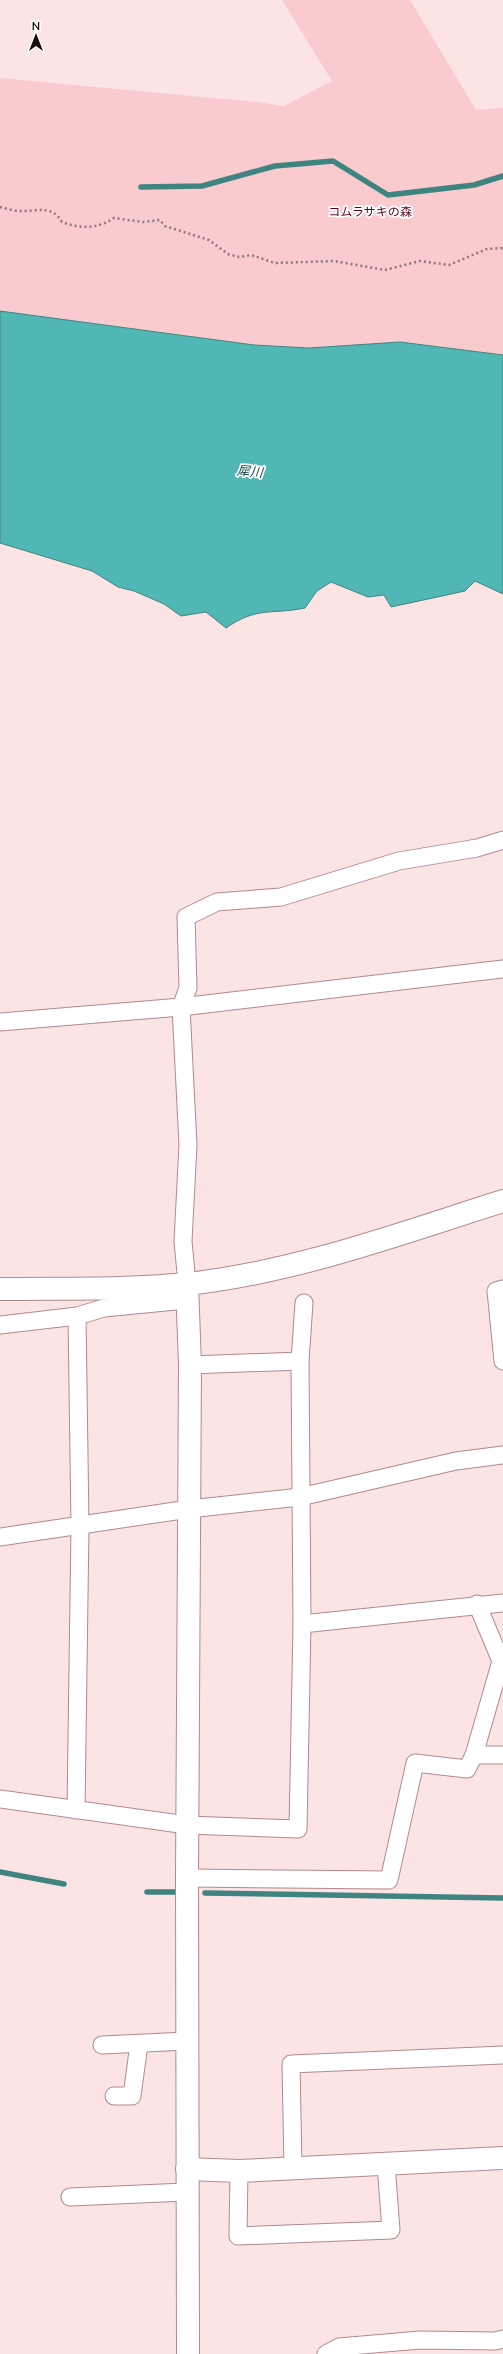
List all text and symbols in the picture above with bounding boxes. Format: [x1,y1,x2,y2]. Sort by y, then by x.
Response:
north arrow [16,16,56,56]
text: N [32,19,40,33]
park label: コムラサキの森 [328,204,412,219]
water label: 犀川 [236,462,266,480]

